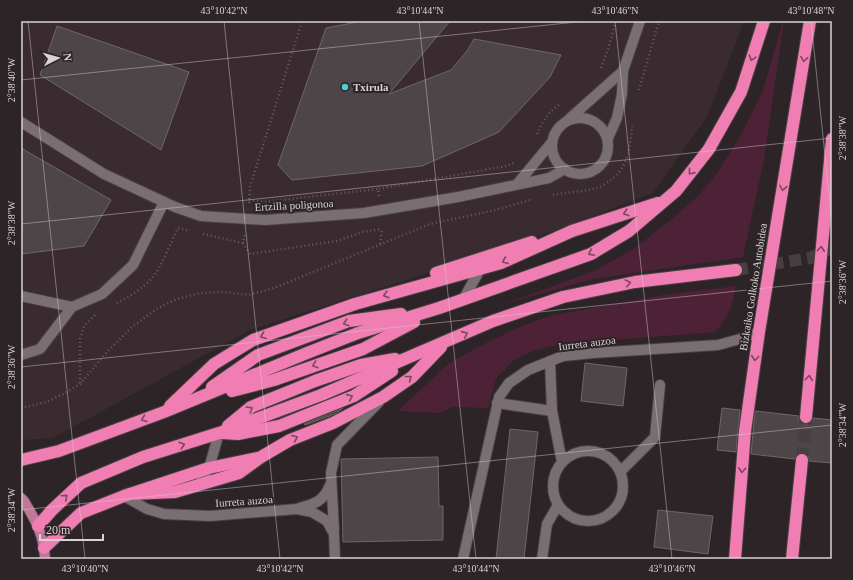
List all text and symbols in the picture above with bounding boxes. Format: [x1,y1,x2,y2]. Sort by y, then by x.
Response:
text: 43°10'42"N [200,5,248,16]
text: 43°10'44"N [396,5,444,16]
text: 43°10'46"N [591,5,639,16]
text: 43°10'48"N [787,5,835,16]
north arrow [38,38,78,78]
text: N [62,52,74,62]
one-way arrow [749,54,757,61]
one-way arrow [800,56,809,63]
text: 2°38'40"W [6,57,17,102]
place label: Txirula [353,81,389,93]
marker: Txirula [340,82,350,92]
text: 2°38'38"W [837,115,848,160]
one-way arrow [689,167,696,174]
one-way arrow [779,185,787,191]
street label: Ertzilla poligonoa [254,197,334,213]
text: 2°38'38"W [6,200,17,245]
one-way arrow [623,208,630,217]
street label: Bizkaiko Golkoko Autobidea [737,222,769,352]
one-way arrow [817,246,826,252]
one-way arrow [588,248,596,256]
one-way arrow [502,256,510,264]
text: 2°38'36"W [837,259,848,304]
one-way arrow [625,280,631,288]
one-way arrow [383,290,390,299]
one-way arrow [342,318,349,327]
one-way arrow [460,331,468,339]
one-way arrow [260,332,267,340]
street label: Iurreta auzoa [558,334,616,352]
text: 2°38'36"W [6,344,17,389]
one-way arrow [751,354,760,361]
one-way arrow [312,360,319,368]
one-way arrow [805,375,814,381]
one-way arrow [405,376,412,383]
one-way arrow [346,394,353,402]
text: 2°38'34"W [837,402,848,447]
one-way arrow [246,407,253,414]
one-way arrow [141,414,148,423]
one-way arrow [291,435,298,443]
one-way arrow [178,441,185,449]
one-way arrow [737,467,746,473]
text: 2°38'34"W [6,487,17,532]
street label: Iurreta auzoa [215,493,273,509]
one-way arrow [60,495,68,502]
scale bar [40,516,103,542]
text: 20 m [46,523,71,537]
text: 43°10'40"N [61,563,109,574]
text: 43°10'42"N [256,563,304,574]
text: 43°10'44"N [452,563,500,574]
text: 43°10'46"N [648,563,696,574]

